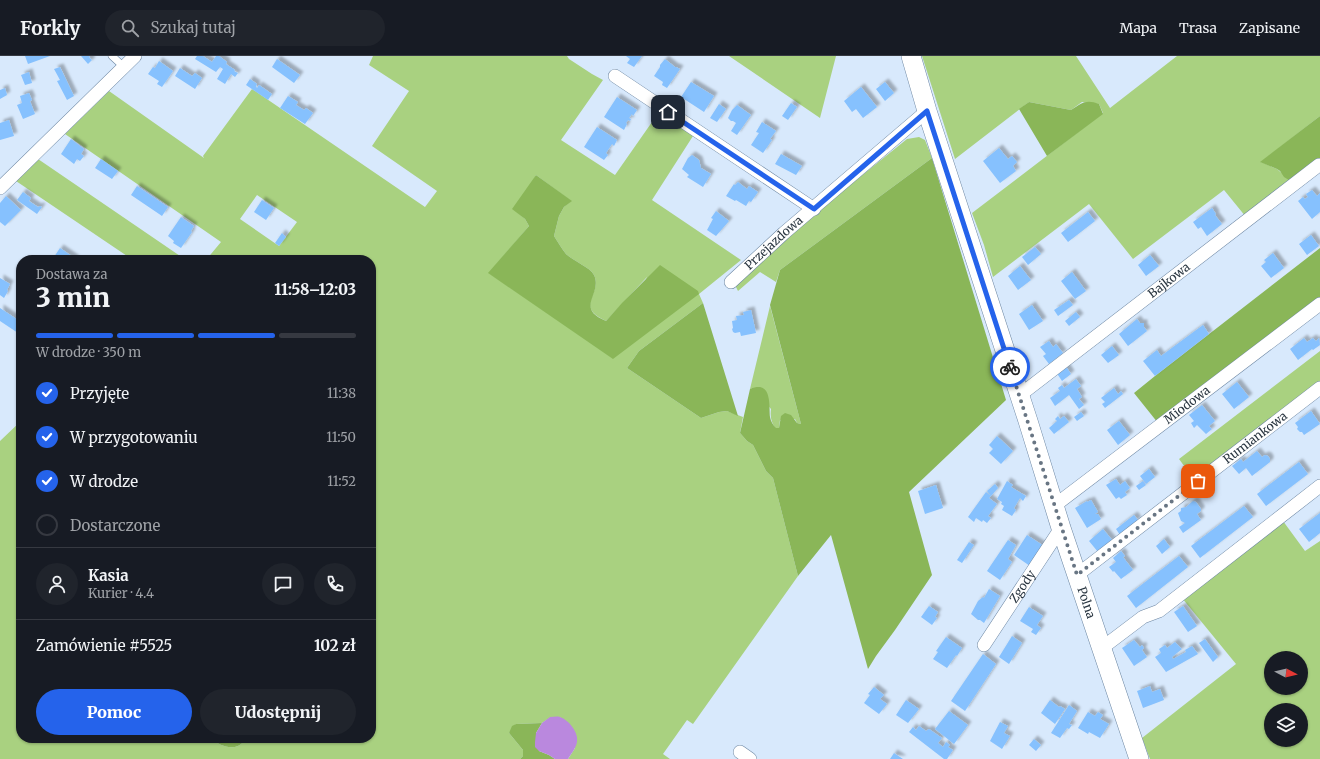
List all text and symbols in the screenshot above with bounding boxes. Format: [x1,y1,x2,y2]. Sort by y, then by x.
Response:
search box [105,10,385,46]
text: Forkly [20,16,81,40]
icon: search [119,17,141,39]
text: Szukaj tutaj [151,18,236,37]
text: Mapa [1120,19,1157,37]
text: Trasa [1179,19,1217,37]
text: Zapisane [1239,19,1300,37]
pin [651,95,685,129]
icon: home [657,101,679,123]
street label: Przejazdowa [741,212,806,273]
street label: Bajkowa [1145,259,1193,301]
text: Dostawa za [36,266,107,283]
text: 11:58–12:03 [274,280,356,299]
text: 3 min [36,281,110,314]
text: W drodze · 350 m [36,344,141,361]
courier [990,347,1030,387]
icon: bike [999,356,1021,378]
icon: check [36,382,58,404]
street label: Miodowa [1161,382,1213,427]
text: Przyjęte [70,384,129,403]
text: 11:38 [327,385,356,402]
street label: Rumiankowa [1220,408,1290,467]
icon: check [36,426,58,448]
text: W przygotowaniu [70,428,198,447]
text: 11:50 [326,429,356,446]
pin [1181,464,1215,498]
icon: check [36,470,58,492]
icon: bag [1187,470,1209,492]
text: W drodze [70,472,138,491]
text: 11:52 [327,473,356,490]
text: Dostarczone [70,516,160,535]
button: person [36,563,78,605]
button: chat [262,563,304,605]
button: phone [314,563,356,605]
text: Kasia [88,566,129,585]
street label: Zgody [1006,567,1038,605]
text: Kurier · 4.4 [88,585,154,602]
street label: Polna [1074,585,1099,621]
text: Zamówienie #5525 [36,636,172,655]
text: 102 zł [314,636,356,655]
north arrow [1264,651,1308,695]
map controls [1264,651,1308,747]
button: Pomoc [36,689,192,735]
button: Udostępnij [200,689,356,735]
button: layers [1264,703,1308,747]

